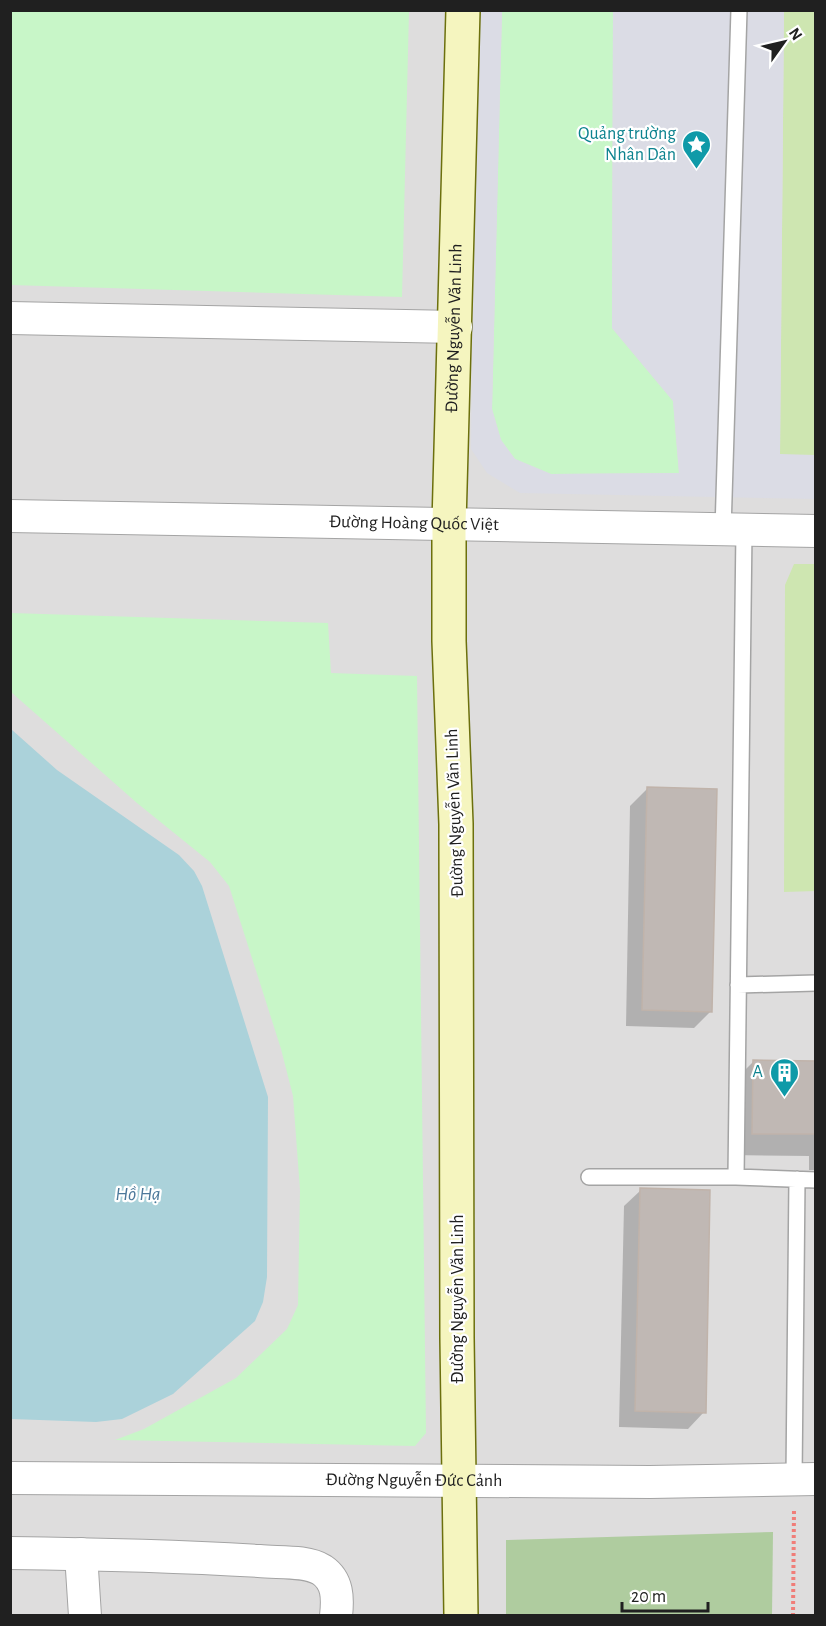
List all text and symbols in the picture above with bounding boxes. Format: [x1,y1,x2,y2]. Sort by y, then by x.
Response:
north arrow [754,12,814,72]
text: N [786,25,805,43]
place label: Quảng trường Nhân Dân [578,125,676,164]
place icon: Quảng trường Nhân Dân [681,128,713,170]
street label: Đường Nguyễn Văn Linh [443,243,466,413]
street label: Đường Hoàng Quốc Việt [329,513,499,534]
street label: Đường Nguyễn Văn Linh [441,728,467,898]
building icon: A [768,1056,800,1098]
place label: A [753,1063,764,1081]
water label: Hồ Hạ [115,1184,161,1204]
street label: Đường Nguyễn Văn Linh [447,1214,467,1384]
street label: Đường Nguyễn Đức Cảnh [325,1470,503,1490]
scale bar [622,1575,708,1613]
text: 20 m [631,1588,666,1606]

